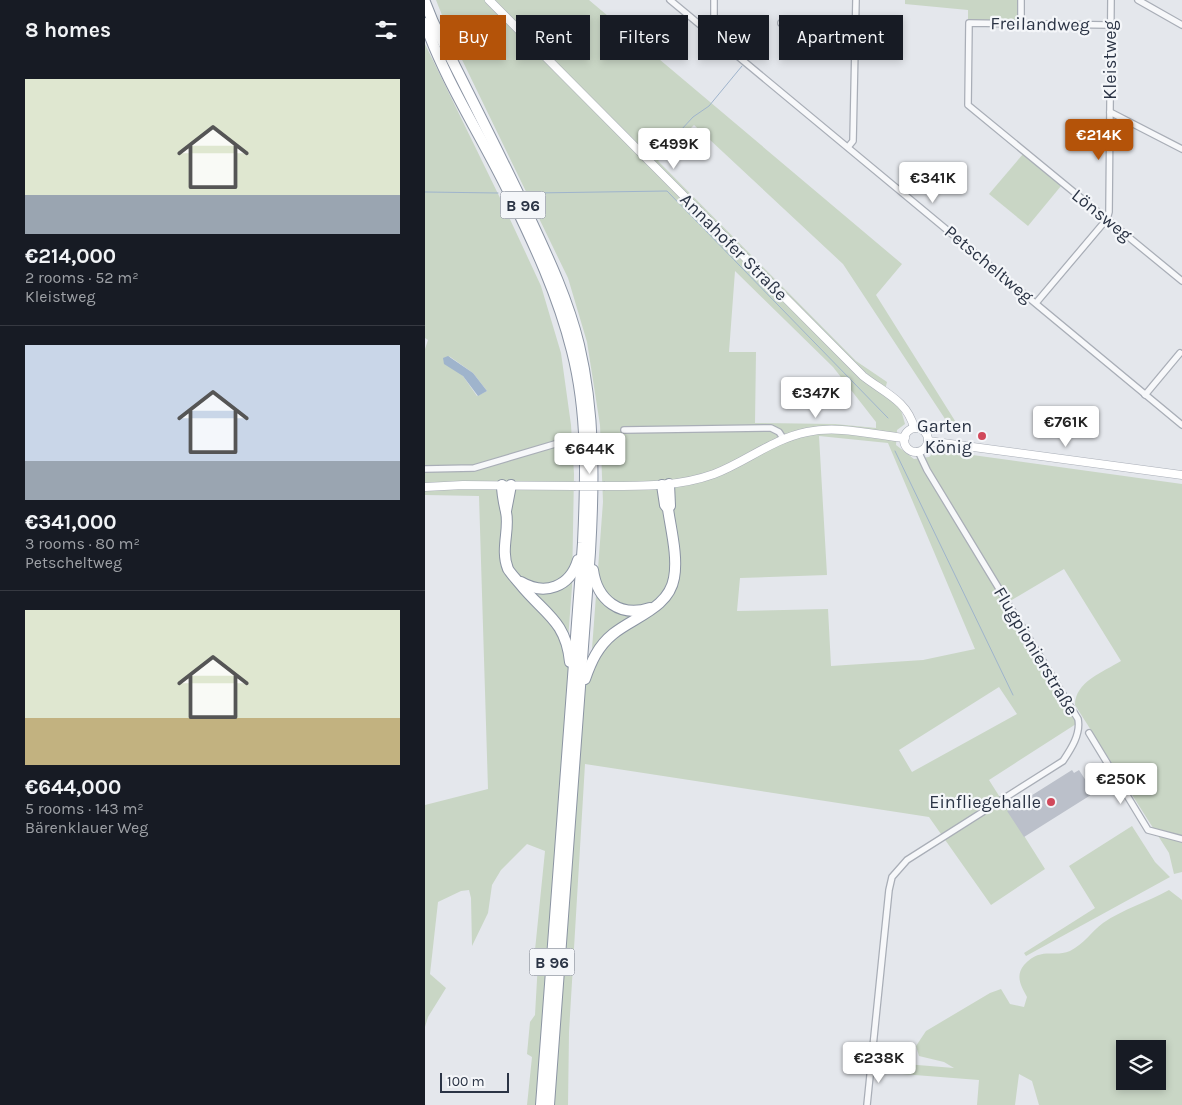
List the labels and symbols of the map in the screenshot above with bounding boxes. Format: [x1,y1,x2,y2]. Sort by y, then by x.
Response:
street label: Freilandweg [990,12,1090,36]
street label: Kleistweg [1099,20,1121,100]
pin: €214K [1064,119,1134,161]
pin: €499K [639,128,709,170]
pin: €341K [898,162,968,204]
street label: Lönsweg [1067,184,1137,246]
street label: Annahofer Straße [676,189,792,305]
road number: B 96 [501,192,545,218]
street label: Petscheltweg [940,221,1038,307]
pin: €347K [781,376,851,419]
pin: €761K [1031,406,1101,448]
place label: Garten König [917,415,972,458]
marker: Garten König [976,430,988,442]
pin: €644K [555,432,625,475]
street label: Flugpionierstraße [989,583,1083,719]
pin: €250K [1086,762,1156,805]
place label: Einfliegehalle [929,791,1041,813]
marker: Einfliegehalle [1045,796,1057,808]
road number: B 96 [529,949,575,976]
pin: €238K [844,1042,914,1084]
scale bar [440,1070,509,1093]

